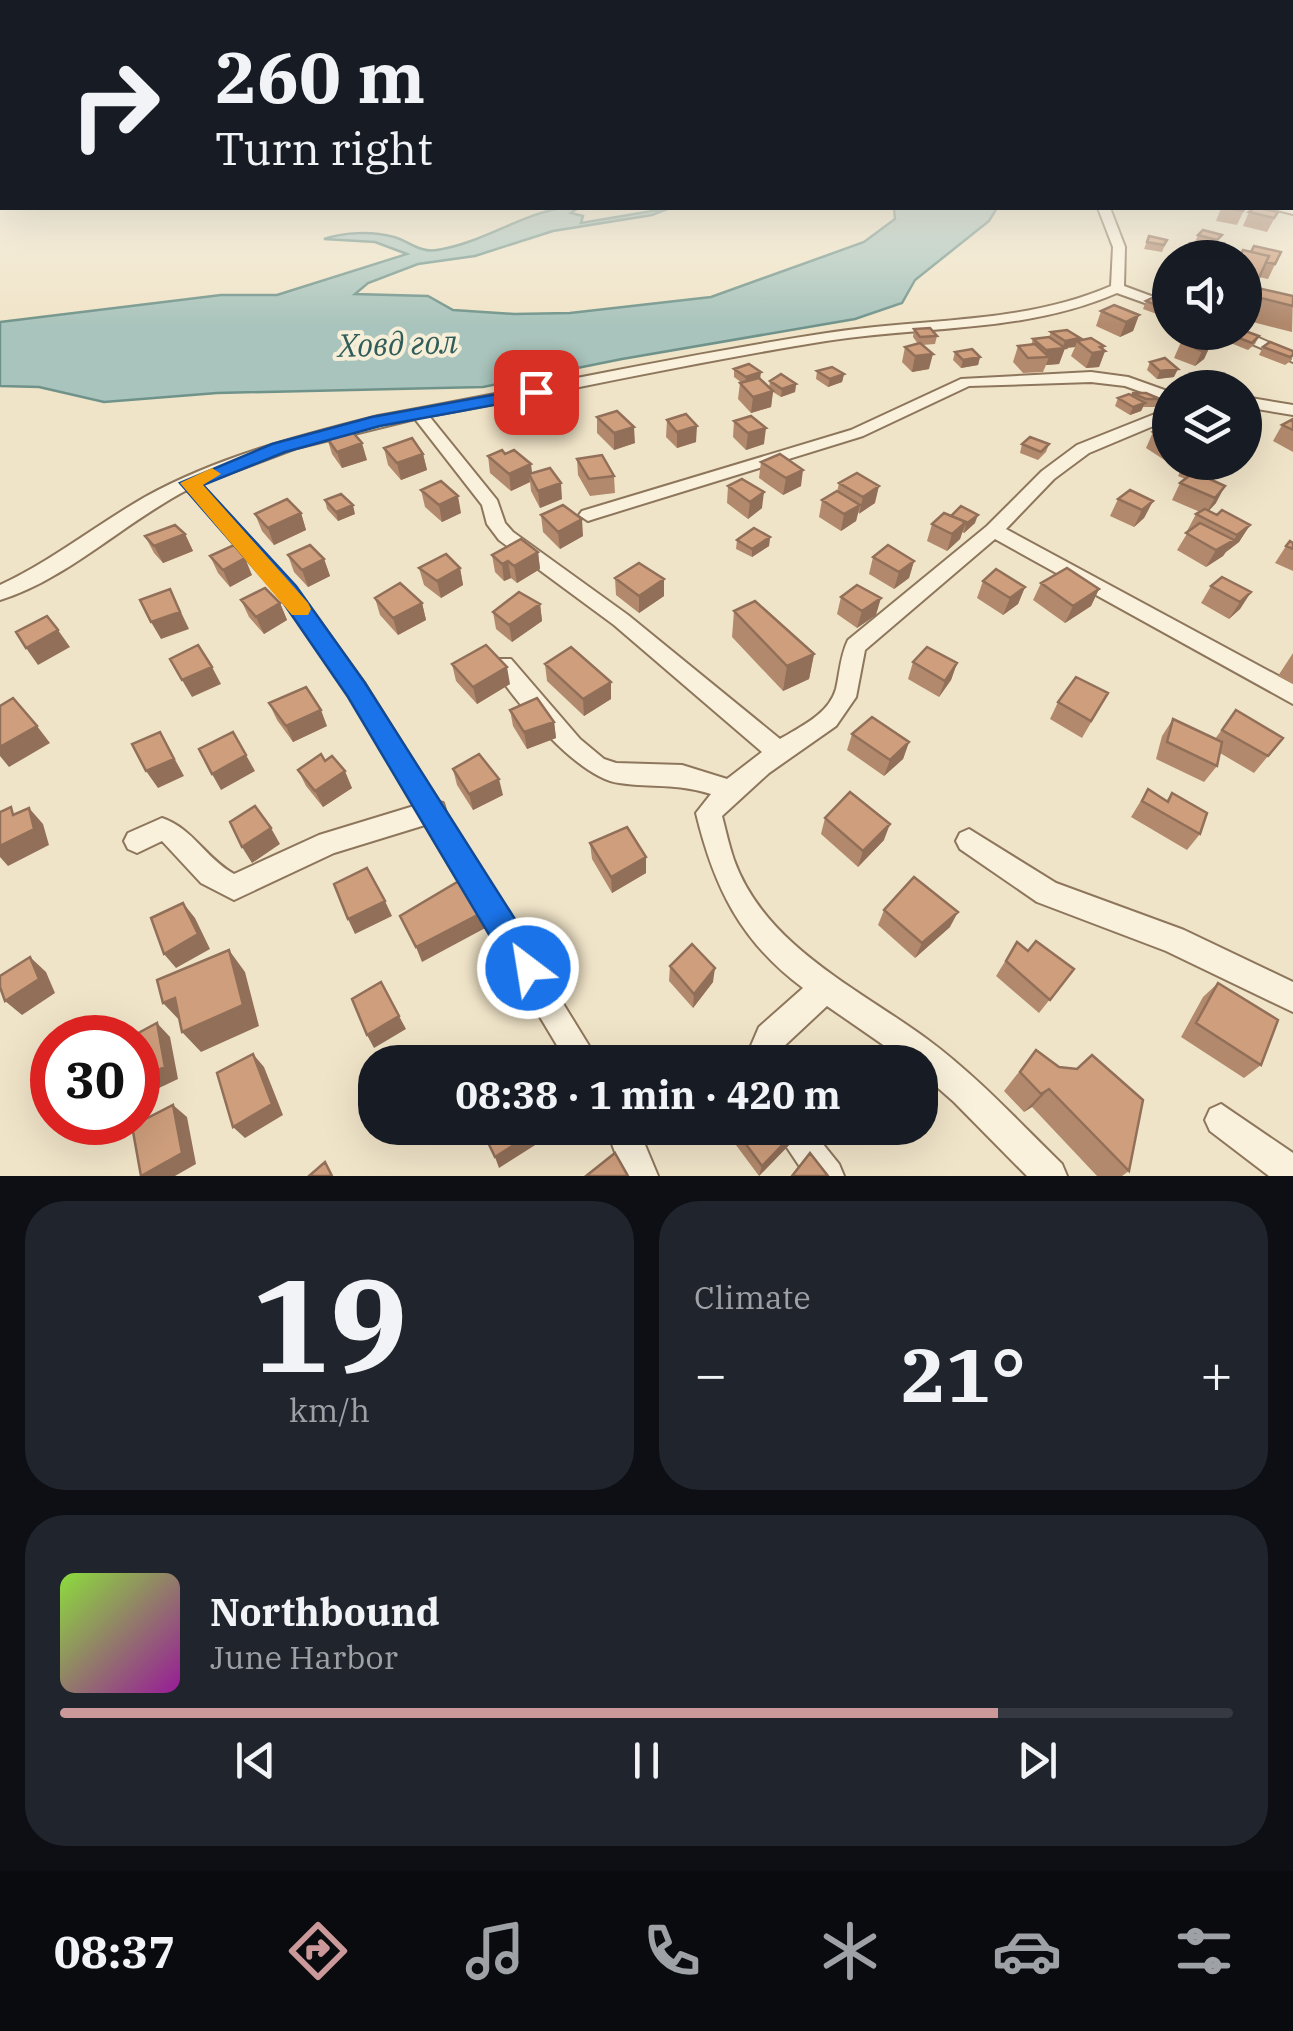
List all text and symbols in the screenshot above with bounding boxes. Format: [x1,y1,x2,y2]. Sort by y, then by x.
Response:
text: 260 m [215,31,425,122]
icon: right [50,40,180,170]
text: Turn right [215,119,433,177]
map controls [1152,240,1262,480]
button: sound [1152,240,1262,350]
water label: Ховд гол [335,320,459,366]
pin [494,350,579,435]
icon: arrive [509,365,564,420]
button: layers [1152,370,1262,480]
position arrow [476,916,580,1020]
speed limit sign: 30 [30,1015,160,1145]
text: 08:38 · 1 min · 420 m [455,1070,841,1119]
text: 19 [251,1239,408,1408]
text: Climate [694,1276,811,1318]
text: 21° [901,1325,1026,1423]
text: − [694,1338,727,1409]
text: + [1200,1338,1233,1409]
text: km/h [289,1389,370,1431]
text: Northbound [210,1587,440,1636]
text: June Harbor [210,1636,398,1678]
icon: previous [228,1733,283,1788]
icon: pause [619,1733,674,1788]
icon: next [1010,1733,1065,1788]
icon: directions [283,1916,353,1986]
icon: music [460,1916,530,1986]
icon: phone [637,1916,707,1986]
icon: climate [815,1916,885,1986]
icon: car [992,1916,1062,1986]
icon: filters [1169,1916,1239,1986]
text: 08:37 [54,1922,175,1980]

